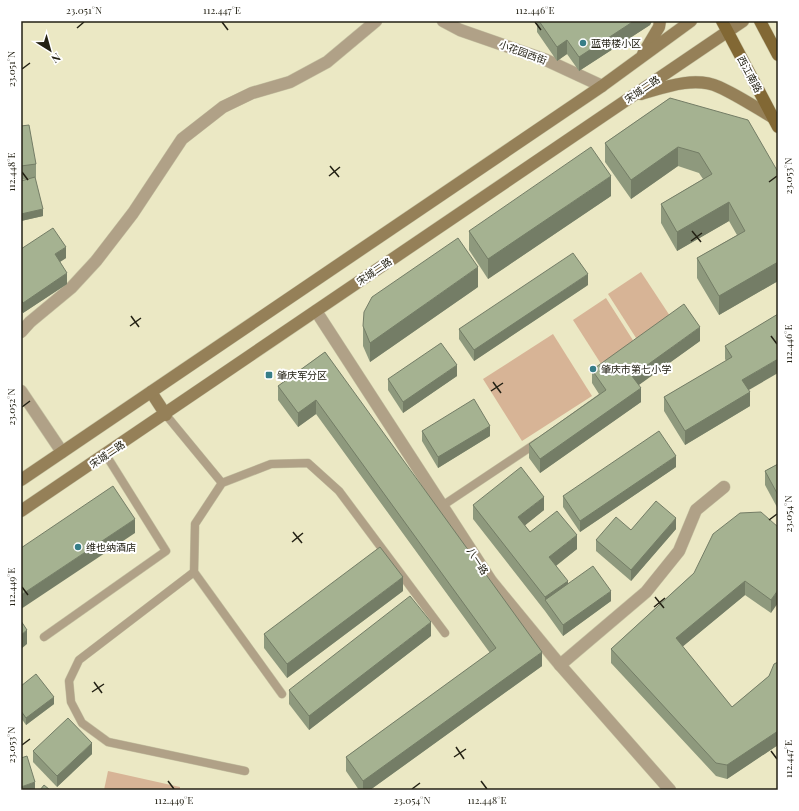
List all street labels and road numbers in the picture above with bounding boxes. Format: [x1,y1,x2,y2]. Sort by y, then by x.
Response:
street label: 小花园西街 [497,37,549,67]
street label: 西江南路 [734,53,766,95]
street label: 宋城二路 [622,72,662,106]
street label: 宋城二路 [354,254,394,288]
street label: 宋城二路 [87,437,127,471]
street label: 八一路 [464,545,492,577]

